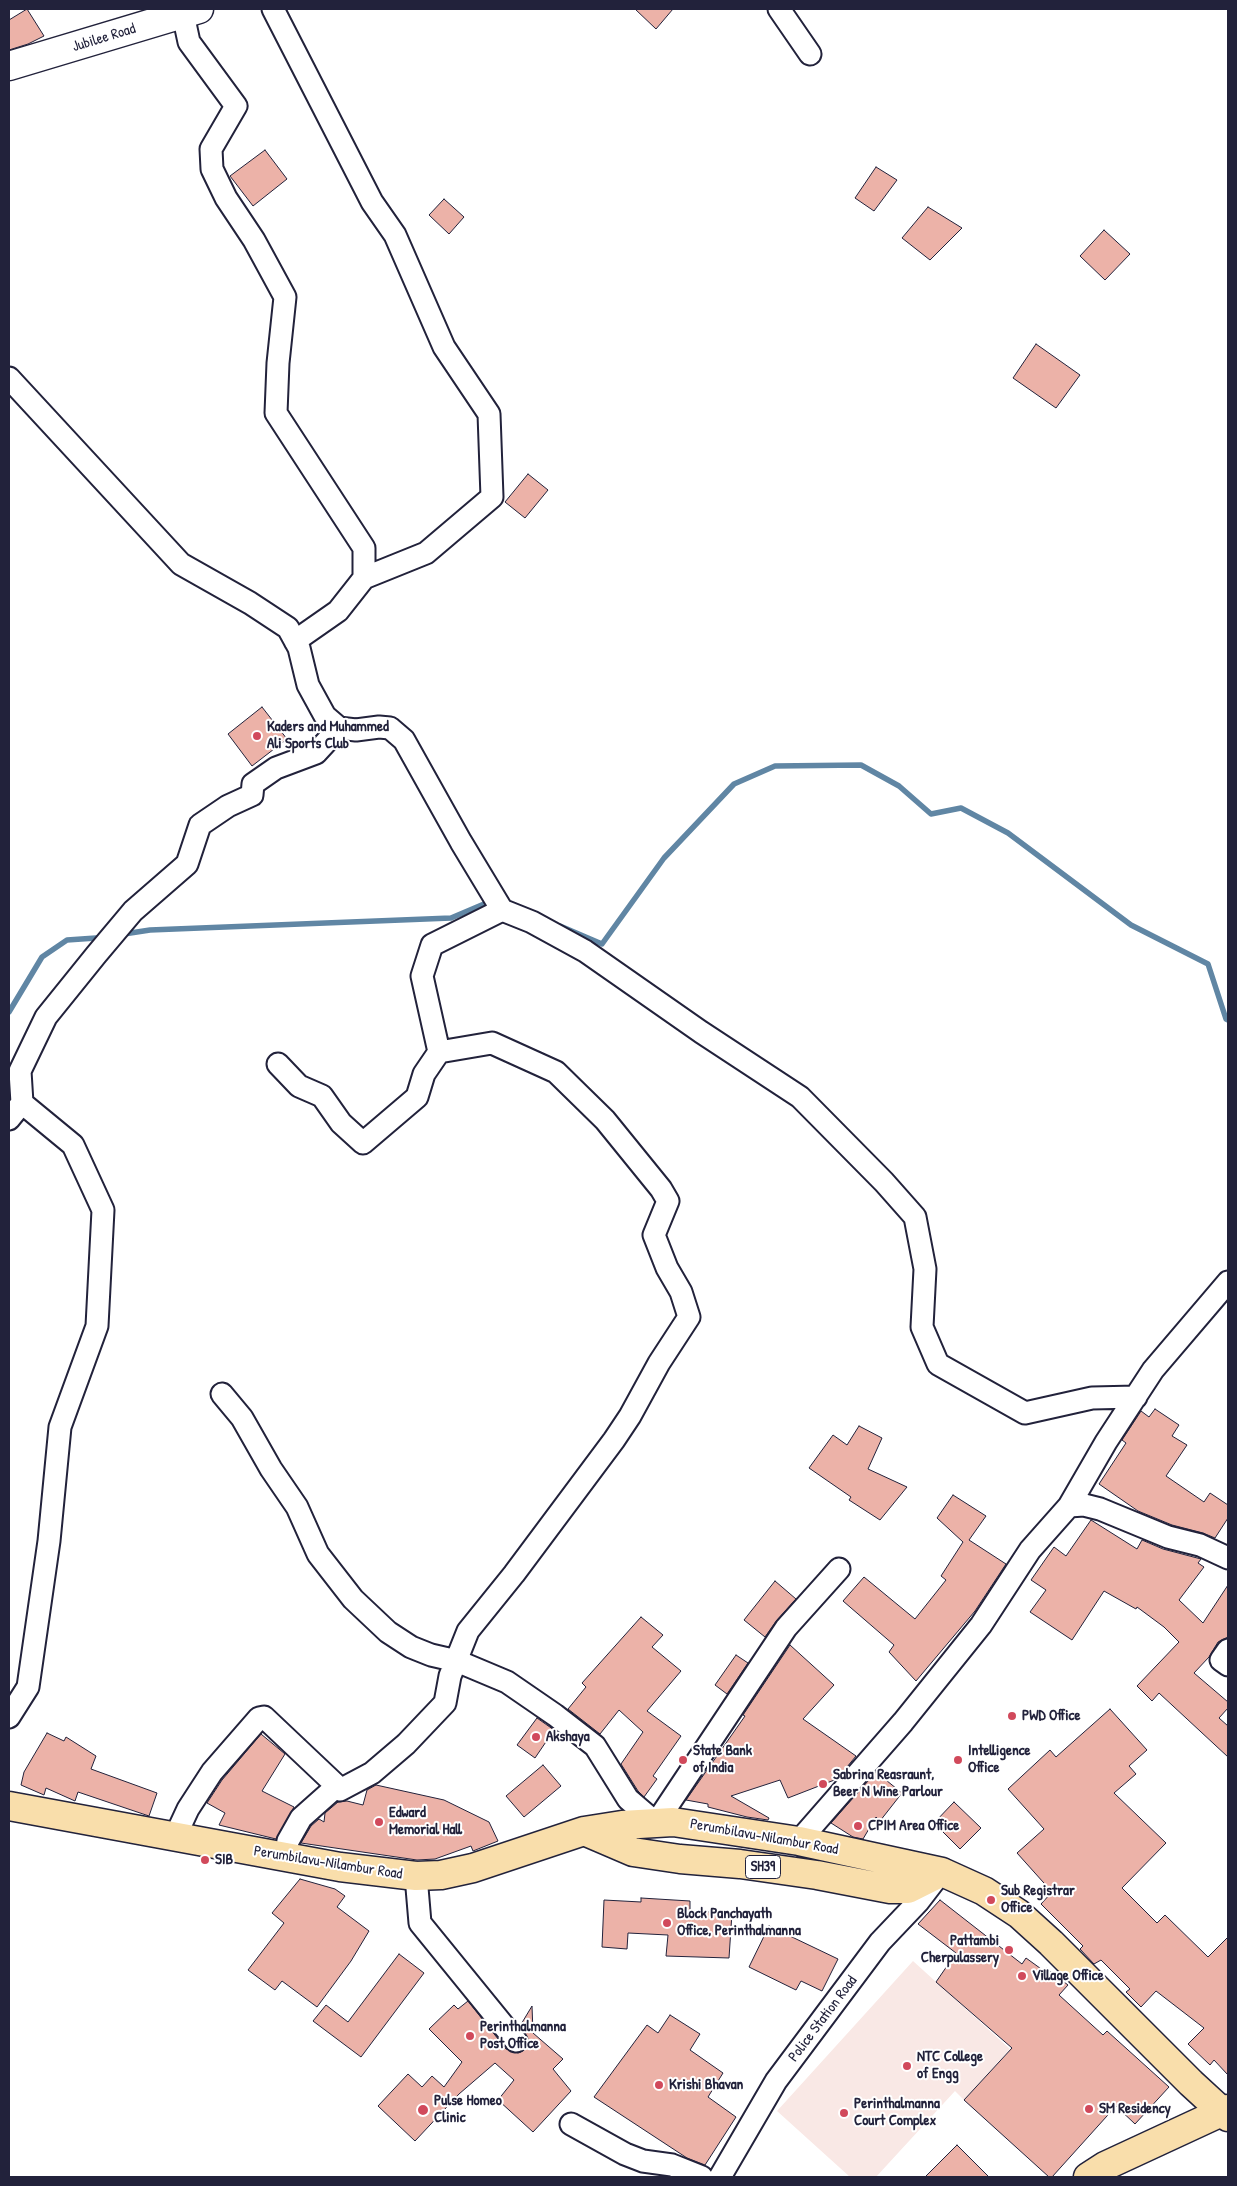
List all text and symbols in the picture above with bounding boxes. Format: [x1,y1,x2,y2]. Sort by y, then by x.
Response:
street label: Jubilee Road [70,20,138,56]
place label: Kaders and Muhammed Ali Sports Club [267,718,389,753]
marker: Kaders and Muhammed Ali Sports Club [251,730,263,742]
place label: PWD Office [1022,1707,1080,1725]
marker: PWD Office [1006,1710,1018,1722]
place label: Akshaya [546,1728,590,1746]
marker: Akshaya [530,1731,542,1743]
place label: State Bank of India [693,1742,752,1777]
place label: Intelligence Office [968,1742,1030,1777]
marker: State Bank of India [677,1754,689,1766]
marker: Intelligence Office [952,1754,964,1766]
place label: Sabrina Reasraunt, Beer N Wine Parlour [833,1766,943,1801]
marker: Sabrina Reasraunt, Beer N Wine Parlour [817,1778,829,1790]
place label: Edward Memorial Hall [389,1804,462,1839]
street label: Perumbilavu-Nilambur Road [689,1815,839,1859]
marker: Edward Memorial Hall [373,1816,385,1828]
place label: CPIM Area Office [868,1817,959,1835]
marker: CPIM Area Office [852,1820,864,1832]
street label: Perumbilavu-Nilambur Road [253,1842,403,1884]
place label: SIB [215,1851,233,1869]
marker: SIB [199,1854,211,1866]
road number: SH39 [746,1855,780,1878]
place label: Sub Registrar Office [1001,1882,1075,1917]
marker: Sub Registrar Office [985,1894,997,1906]
place label: Block Panchayath Office, Perinthalmanna [677,1905,801,1940]
marker: Block Panchayath Office, Perinthalmanna [661,1917,673,1929]
place label: Pattambi Cherpulassery [921,1932,999,1967]
marker: Pattambi Cherpulassery [1003,1944,1015,1956]
place label: Village Office [1032,1967,1104,1985]
marker: Village Office [1016,1970,1028,1982]
street label: Police Station Road [785,1972,861,2066]
place label: Perinthalmanna Post Office [480,2018,566,2053]
marker: Perinthalmanna Post Office [464,2030,476,2042]
place label: NTC College of Engg [917,2048,983,2083]
marker: NTC College of Engg [901,2060,913,2072]
place label: Krishi Bhavan [669,2076,743,2094]
marker: Krishi Bhavan [653,2079,665,2091]
place label: Pulse Homeo Clinic [434,2092,502,2127]
place label: Perinthalmanna Court Complex [854,2095,940,2130]
place label: SM Residency [1099,2100,1171,2118]
marker: Pulse Homeo Clinic [416,2103,430,2117]
marker: SM Residency [1083,2103,1095,2115]
marker: Perinthalmanna Court Complex [838,2107,850,2119]

